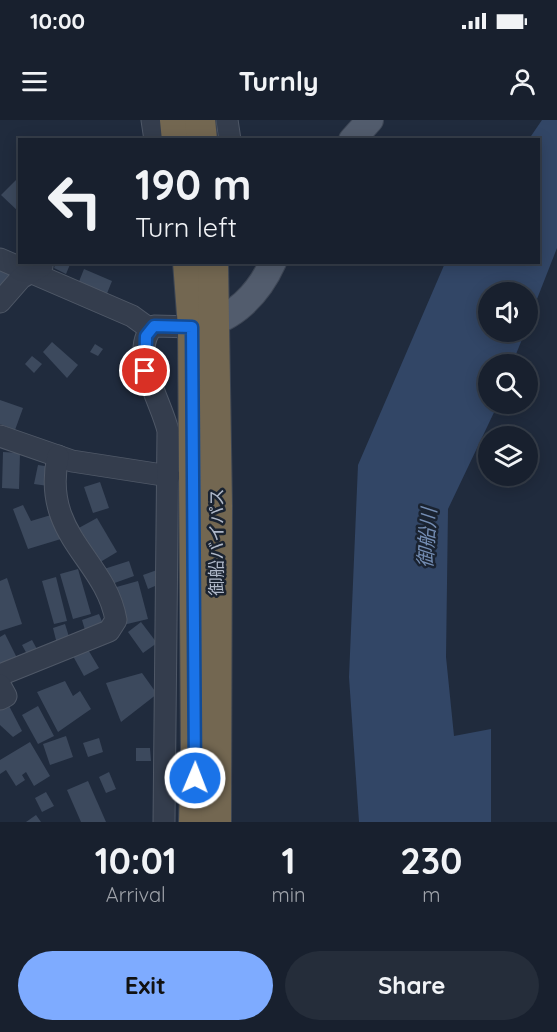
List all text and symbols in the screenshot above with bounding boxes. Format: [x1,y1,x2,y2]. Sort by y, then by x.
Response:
text: 10:00 [30,7,85,35]
text: Turnly [238,64,319,98]
icon: menu [18,65,51,98]
icon: person [506,65,539,98]
text: 190 m [135,158,251,211]
icon: left [36,162,114,240]
text: Turn left [135,210,237,244]
map controls [478,282,538,486]
button: sound [478,282,538,342]
pin [119,345,170,396]
icon: arrive [128,354,161,387]
button: search [478,354,538,414]
button: layers [478,426,538,486]
street label: 御船バイパス [205,488,228,596]
water label: 御船川 [412,505,441,569]
position arrow [163,746,227,810]
text: 10:01 [95,838,177,883]
text: 1 [282,838,296,883]
text: 230 [400,838,462,883]
text: Arrival [106,882,166,907]
text: min [272,882,306,907]
text: m [422,882,440,907]
button: Exit [18,951,273,1020]
button: Share [285,951,539,1020]

